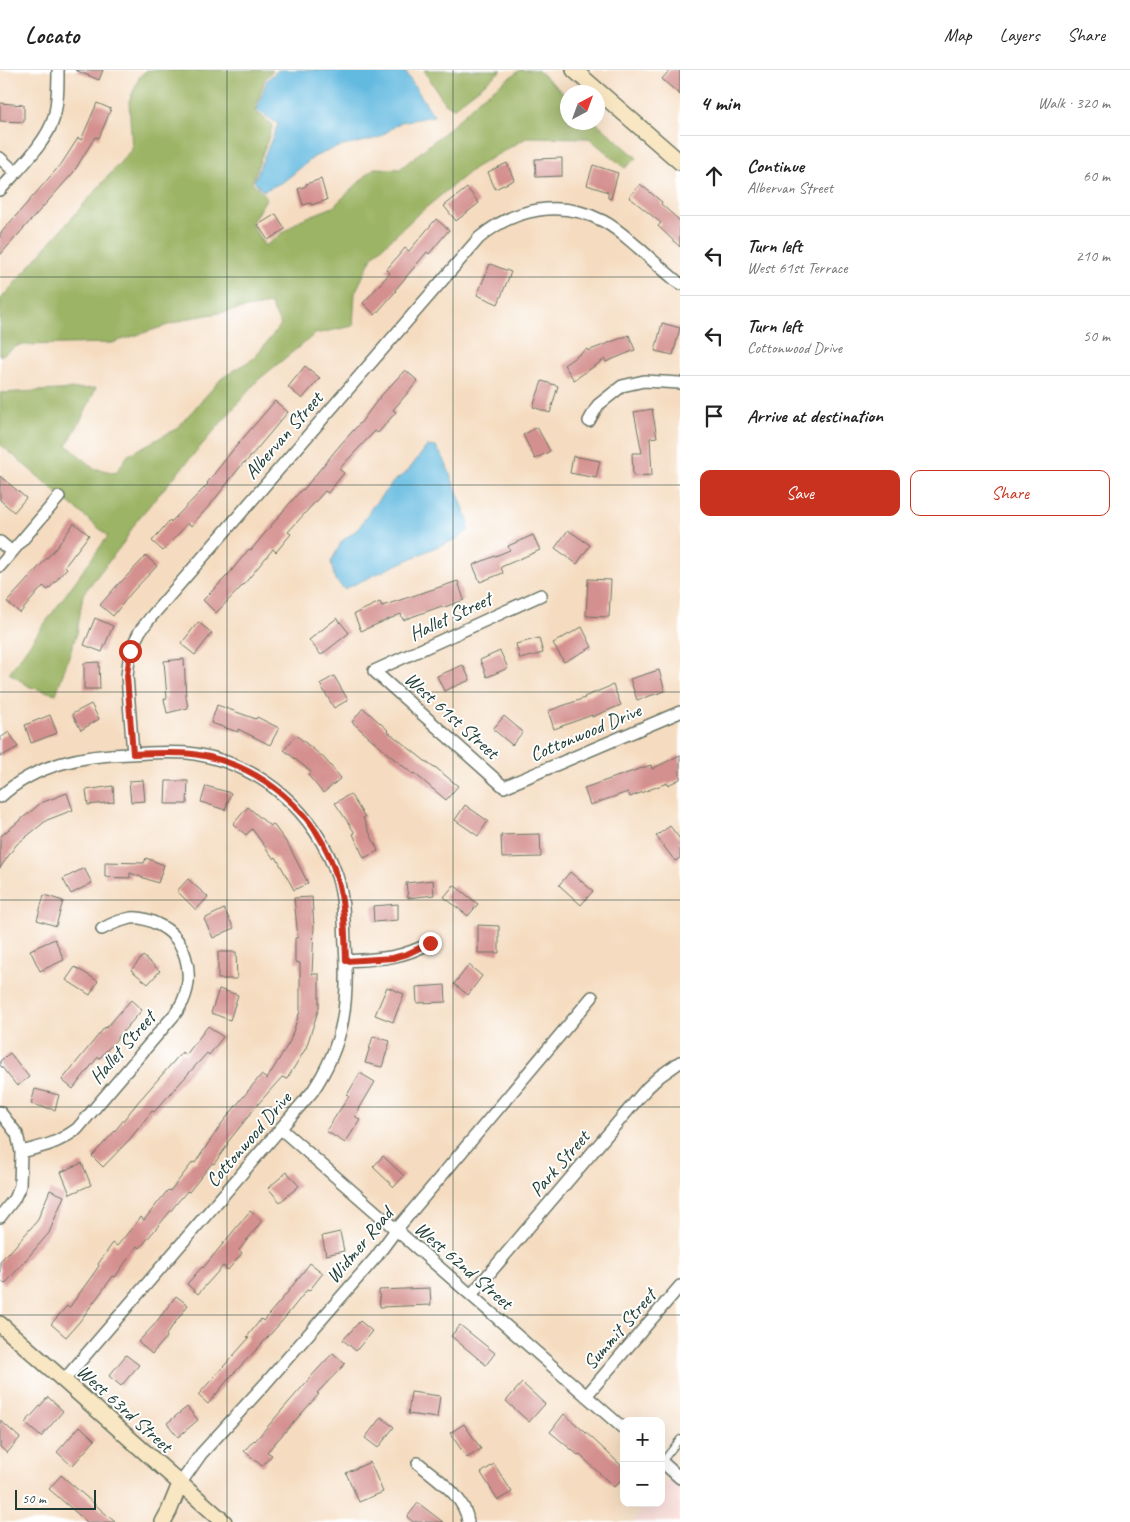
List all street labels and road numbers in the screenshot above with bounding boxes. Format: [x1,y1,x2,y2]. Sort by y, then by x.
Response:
street label: Albervan Street [239,385,330,484]
street label: Hallet Street [405,585,499,646]
street label: West 61st Street [399,666,506,766]
street label: Cottonwood Drive [526,697,646,767]
street label: Hallet Street [84,1003,163,1089]
street label: Cottonwood Drive [200,1085,298,1192]
street label: Park Street [524,1123,597,1202]
street label: Widmer Road [320,1200,400,1288]
street label: West 62nd Street [409,1216,520,1316]
street label: Summit Street [577,1281,663,1375]
street label: West 63rd Street [72,1359,180,1460]

